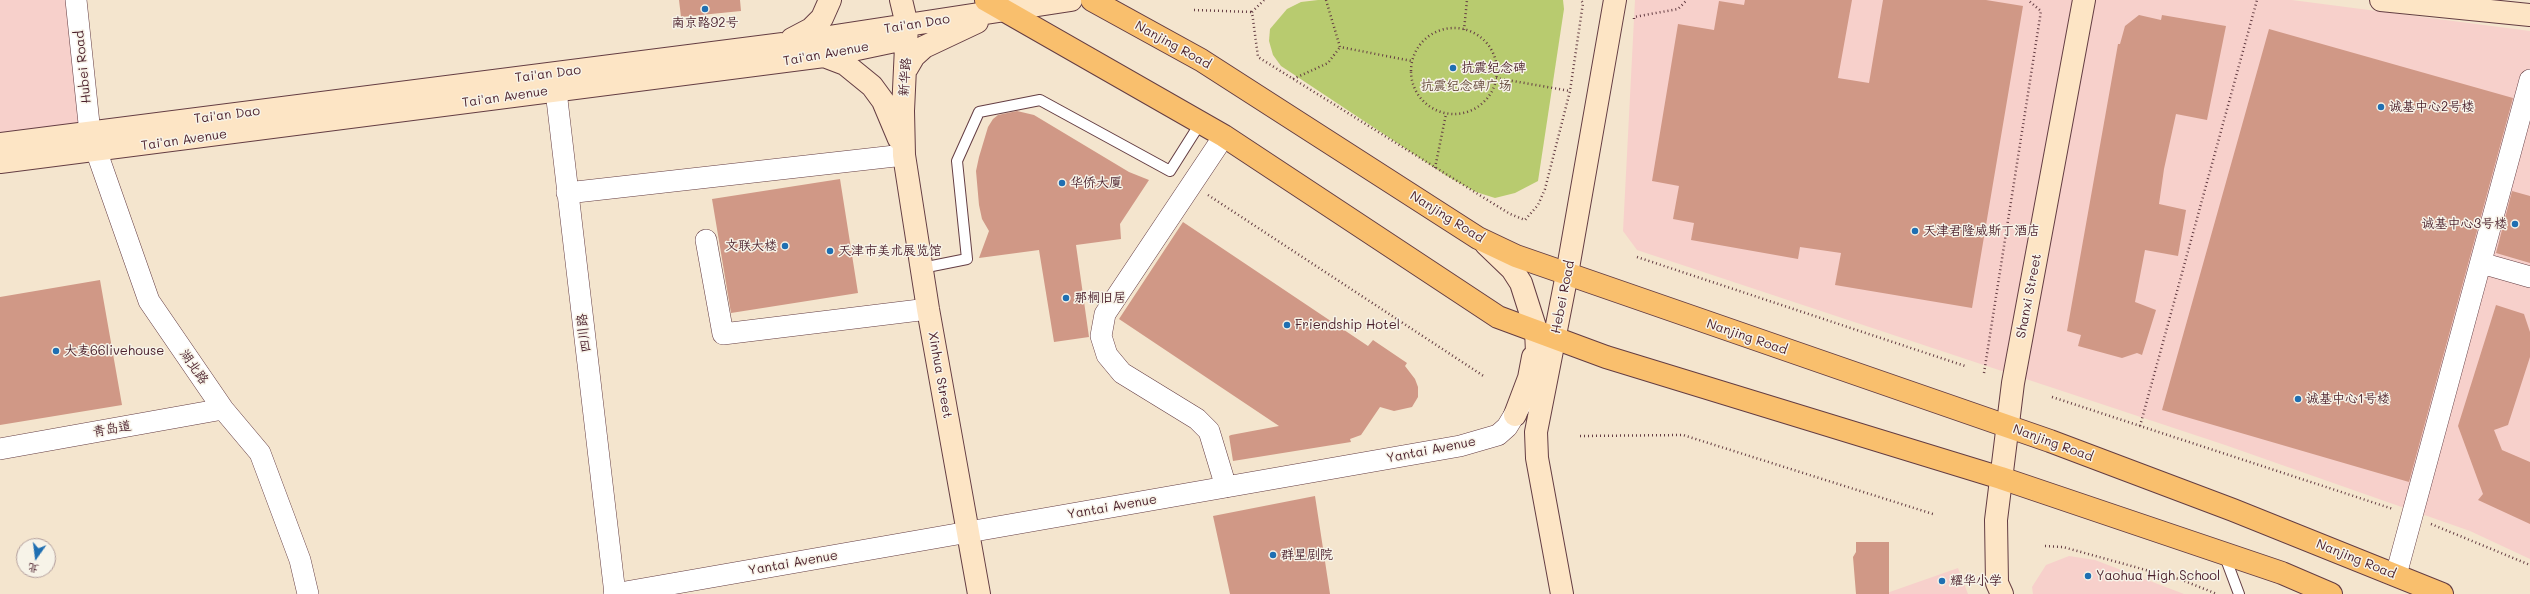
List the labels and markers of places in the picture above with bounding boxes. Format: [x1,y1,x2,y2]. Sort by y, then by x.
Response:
marker: 南京路92号 [700,4,710,14]
place label: 南京路92号 [672,15,738,31]
place label: 抗震纪念碑 [1461,60,1526,76]
marker: 抗震纪念碑 [1448,63,1458,73]
place label: 诚基中心2号楼 [2389,99,2474,115]
marker: 诚基中心2号楼 [2376,102,2386,112]
place label: 华侨大厦 [1070,175,1122,191]
marker: 华侨大厦 [1057,178,1067,188]
place label: 诚基中心3号楼 [2421,216,2507,232]
marker: 诚基中心3号楼 [2510,219,2520,229]
place label: 天津君隆威斯丁酒店 [1923,223,2040,239]
marker: 天津君隆威斯丁酒店 [1910,226,1920,236]
place label: 文联大楼 [725,238,777,254]
marker: 文联大楼 [780,241,790,251]
place label: 天津市美术展览馆 [838,243,942,259]
marker: 天津市美术展览馆 [825,246,835,256]
place label: 那桐旧居 [1074,290,1126,306]
marker: 那桐旧居 [1061,293,1071,303]
place label: Friendship Hotel [1295,317,1400,333]
marker: Friendship Hotel [1282,320,1292,330]
place label: 大麦66livehouse [64,343,164,359]
marker: 大麦66livehouse [51,346,61,356]
place label: 诚基中心1号楼 [2306,391,2390,407]
marker: 诚基中心1号楼 [2293,394,2303,404]
place label: 群星剧院 [1281,547,1333,563]
marker: 群星剧院 [1268,550,1278,560]
place label: Yaohua High School [2096,568,2220,584]
marker: Yaohua High School [2083,571,2093,581]
place label: 耀华小学 [1950,573,2002,589]
marker: 耀华小学 [1937,576,1947,586]

